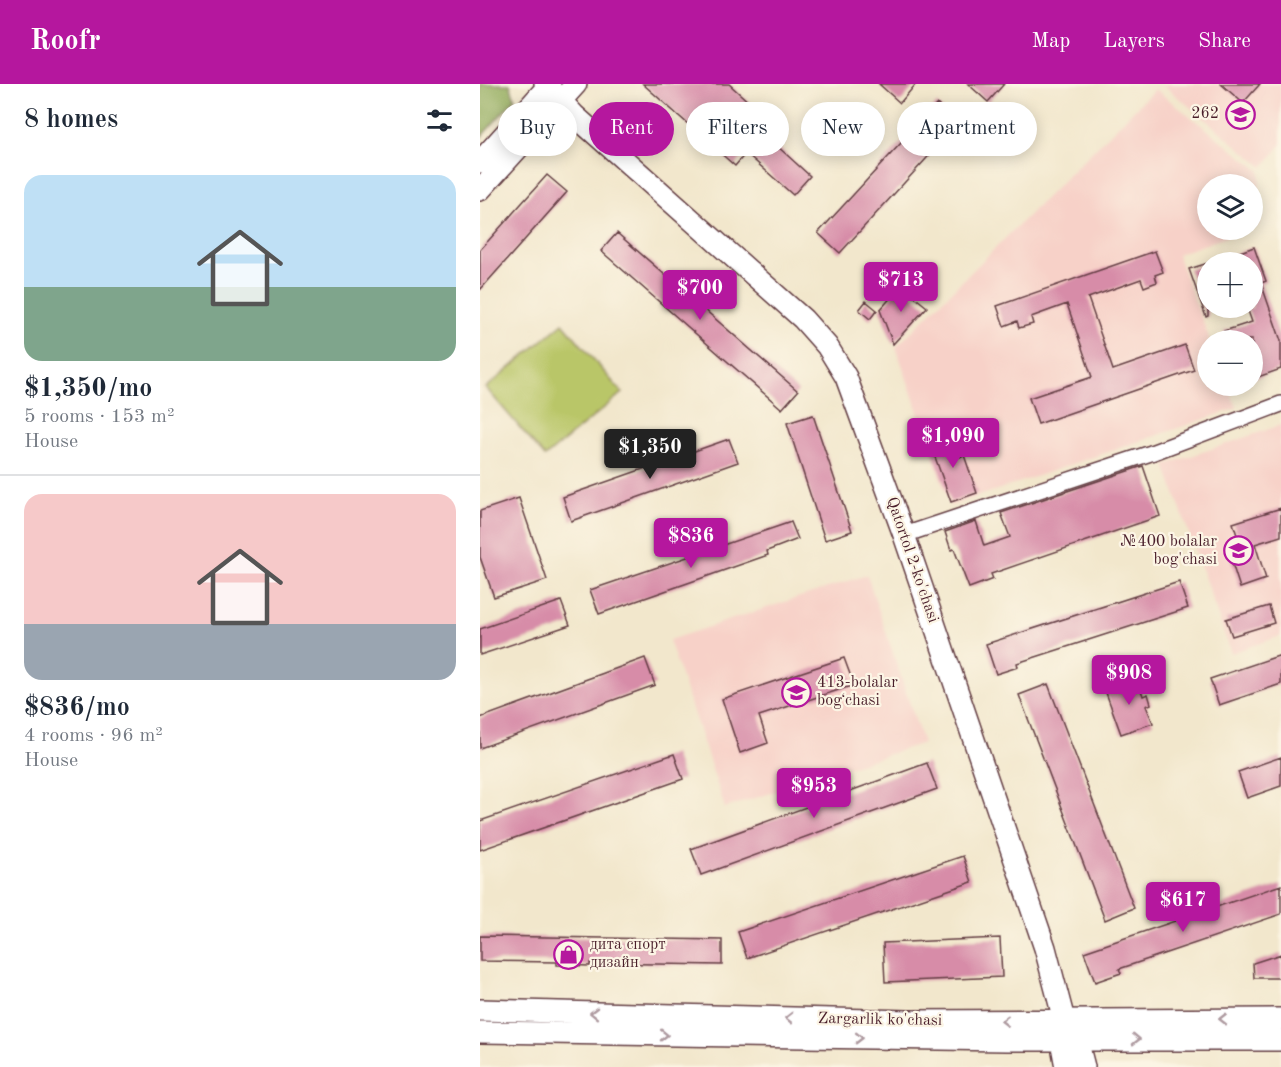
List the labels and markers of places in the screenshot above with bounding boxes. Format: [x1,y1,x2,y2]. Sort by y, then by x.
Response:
school or university icon: 262 [1224,98,1256,130]
place label: 262 [1191,106,1219,122]
pin: $713 [865,262,937,313]
pin: $700 [664,270,736,321]
pin: $1,090 [904,418,1002,469]
pin: $1,350 [601,429,699,480]
pin: $836 [655,518,727,569]
place label: №400 bolalar bog'chasi [1120,534,1217,568]
school or university icon: №400 bolalar bog'chasi [1222,535,1254,567]
pin: $908 [1093,655,1165,706]
place label: 413-bolalar bogʻchasi [817,675,898,709]
school or university icon: 413-bolalar bogʻchasi [780,676,812,708]
pin: $953 [778,768,850,819]
pin: $617 [1147,882,1219,933]
place label: дита спорт дизайн [590,937,666,971]
shop icon: дита спорт дизайн [553,938,585,970]

